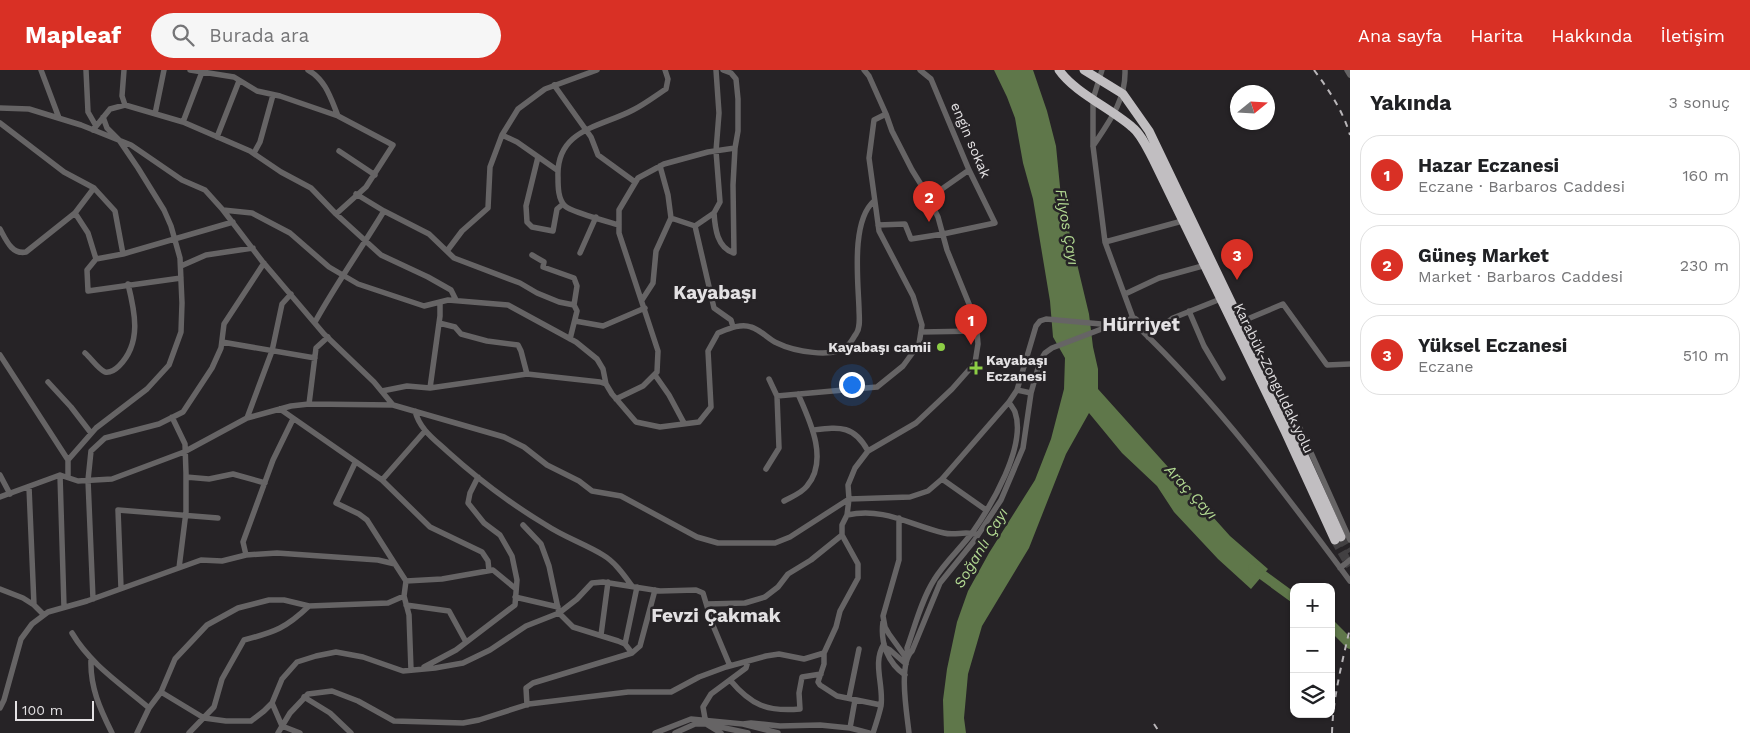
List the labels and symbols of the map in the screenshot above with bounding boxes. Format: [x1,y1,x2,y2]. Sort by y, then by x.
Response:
north arrow [1230,85,1275,130]
street label: engin sokak [948,100,994,180]
pin: 2 [913,181,945,222]
water label: Filyos Çayı [1051,188,1083,267]
pin: 3 [1221,239,1253,280]
district label: Kayabaşı [673,281,757,304]
street label: Karabük-Zonguldak yolu [1231,301,1317,455]
pin: 1 [955,304,987,345]
district label: Hürriyet [1102,313,1180,336]
place label: Kayabaşı camii [828,339,931,355]
marker: Kayabaşı camii [935,341,947,353]
place label: Kayabaşı Eczanesi [986,352,1048,384]
marker: Kayabaşı Eczanesi [970,362,982,374]
your location [839,372,865,398]
water label: Araç Çayı [1160,460,1221,523]
water label: Soğanlı Çayı [950,505,1012,591]
district label: Fevzi Çakmak [651,604,781,627]
scale bar [15,698,94,721]

